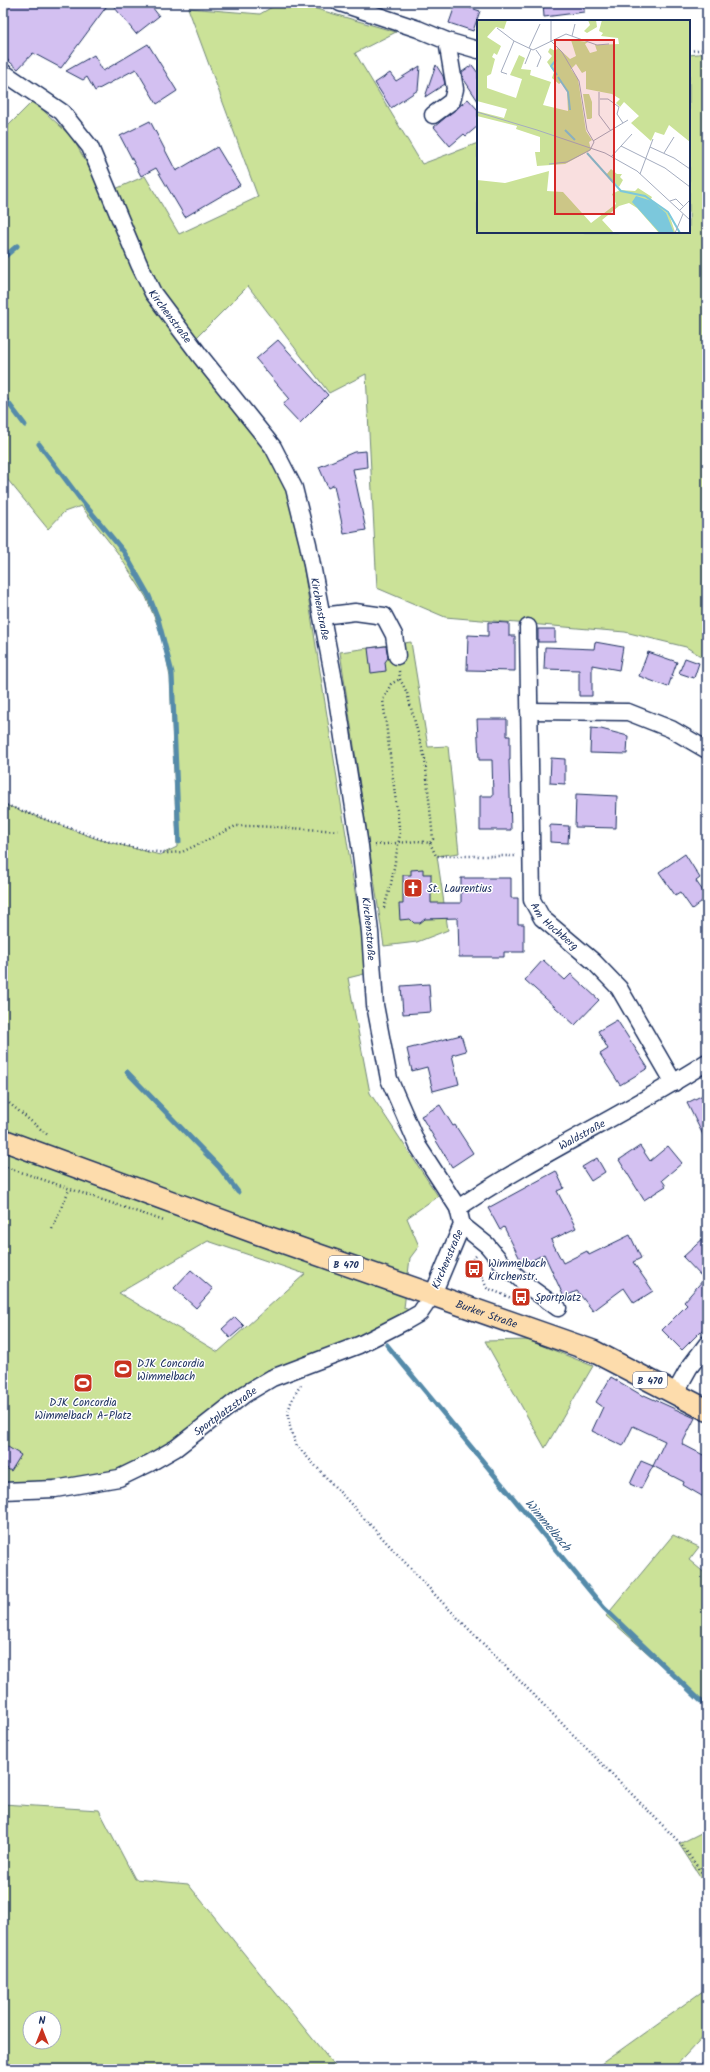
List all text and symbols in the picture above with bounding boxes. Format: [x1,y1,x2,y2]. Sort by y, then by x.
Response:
inset map [477,20,690,233]
street label: Kirchenstraße [143,286,196,348]
street label: Kirchenstraße [305,576,334,642]
church icon: St. Laurentius [402,877,424,899]
place label: St. Laurentius [427,880,492,898]
street label: Kirchenstraße [356,896,380,961]
street label: Am Hochberg [525,899,582,955]
street label: Waldstraße [555,1115,609,1156]
street label: Kirchenstraße [427,1227,469,1292]
place label: Wimmelbach Kirchenstr. [488,1255,546,1286]
road number: B 470 [329,1256,363,1272]
bus stop icon: Wimmelbach Kirchenstr. [463,1258,485,1280]
bus stop icon: Sportplatz [510,1286,532,1308]
place label: Sportplatz [535,1289,581,1307]
street label: Burker Straße [453,1296,520,1334]
place label: DJK Concordia Wimmelbach [137,1355,204,1386]
sports icon: DJK Concordia Wimmelbach [112,1358,134,1380]
sports icon: DJK Concordia Wimmelbach A-Platz [72,1372,94,1394]
road number: B 470 [633,1372,667,1388]
street label: Sportplatzstraße [190,1382,261,1441]
place label: DJK Concordia Wimmelbach A-Platz [34,1394,132,1425]
water label: Wimmelbach [520,1495,576,1557]
north arrow [22,2010,62,2050]
text: N [39,2012,46,2030]

